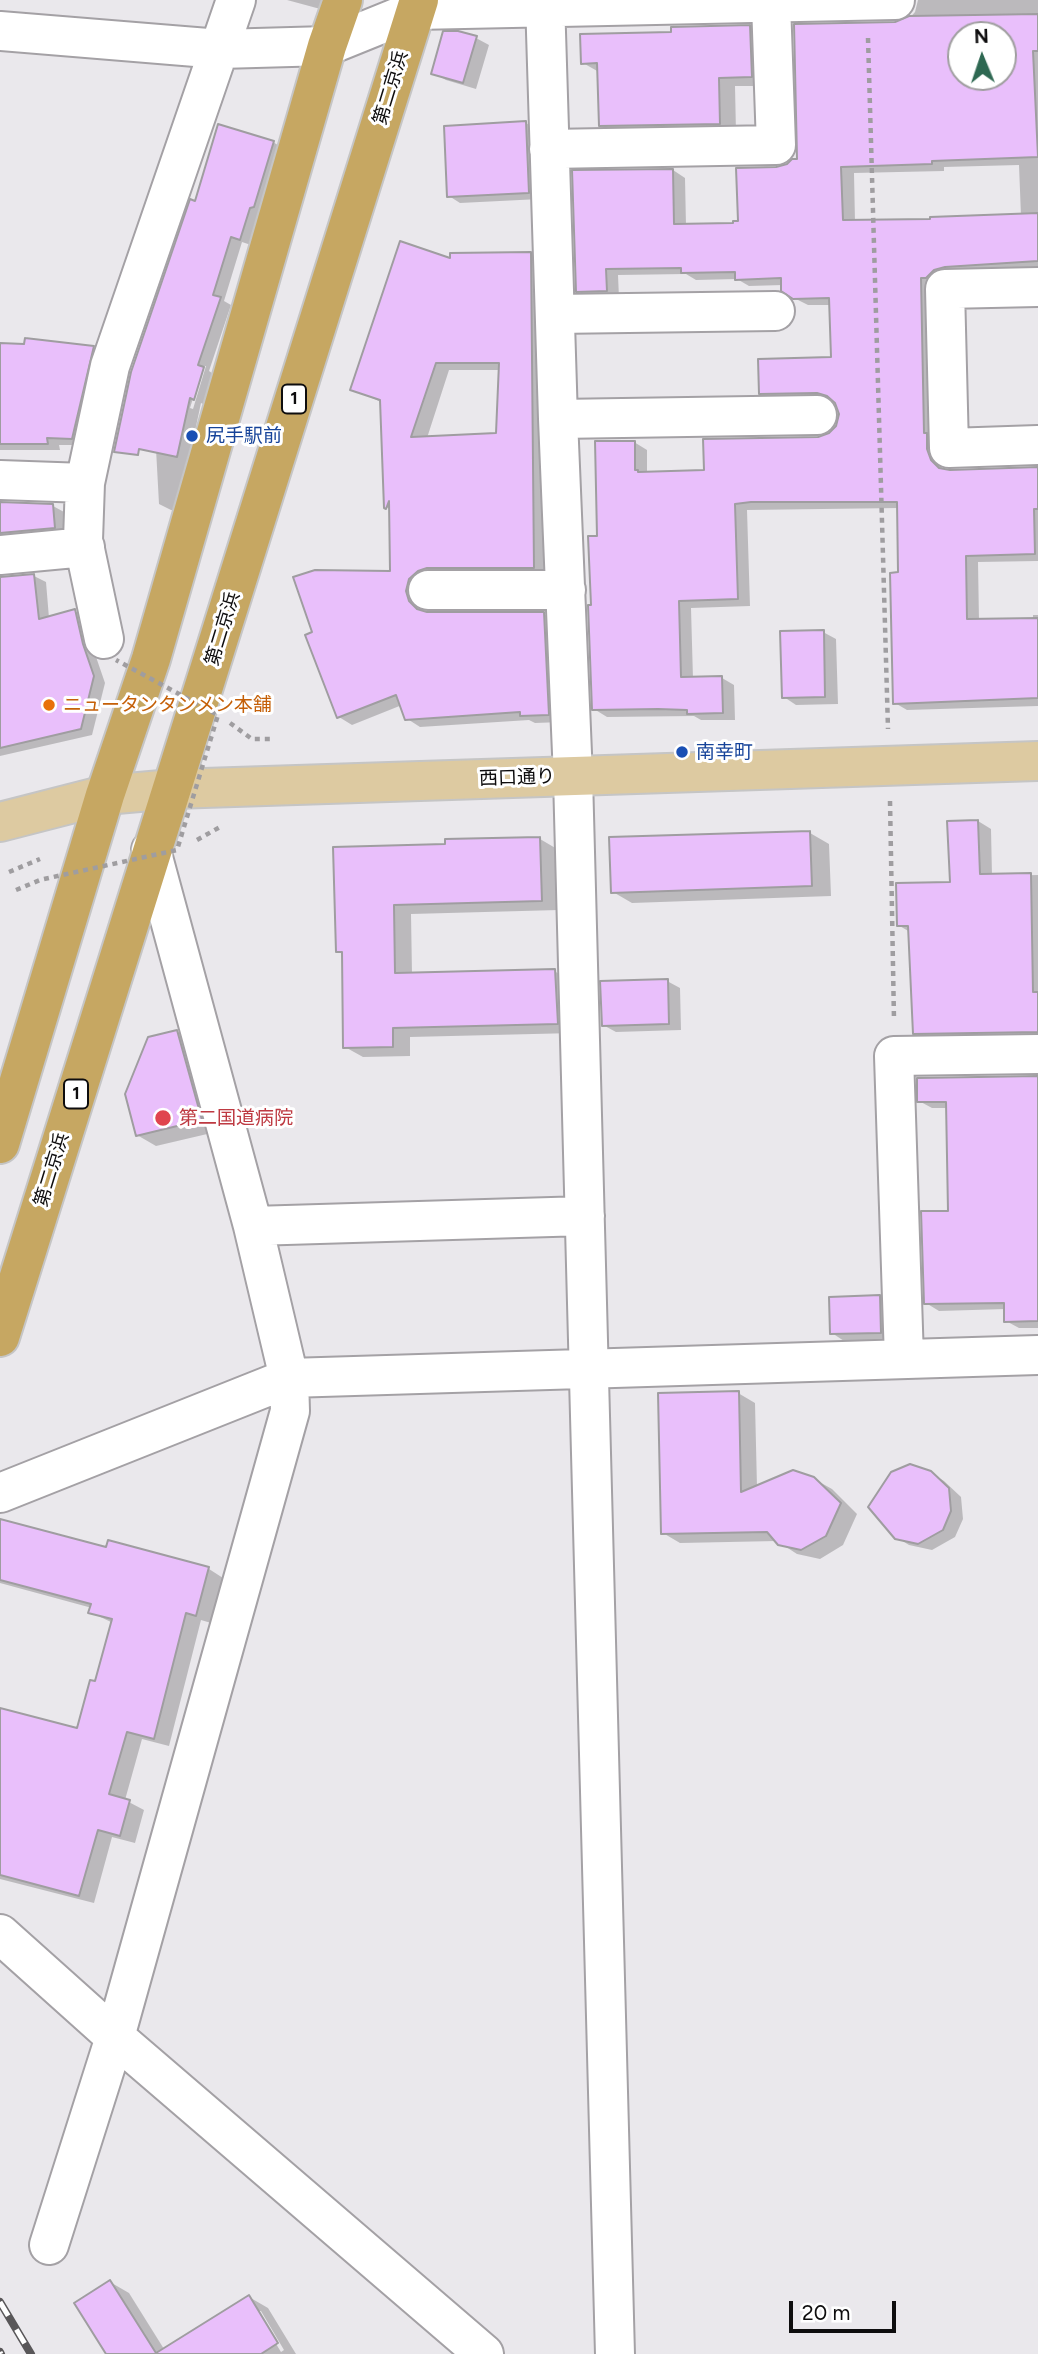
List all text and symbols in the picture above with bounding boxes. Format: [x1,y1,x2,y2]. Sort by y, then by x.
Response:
north arrow [947,21,1017,91]
text: N [974,25,989,48]
street label: 第二京浜 [369,48,413,128]
road number: 1 [282,384,306,414]
place label: 尻手駅前 [206,425,282,447]
marker: 尻手駅前 [184,428,200,444]
street label: 第二京浜 [201,589,245,669]
place label: ニュータンタンメン本舗 [63,694,272,716]
marker: ニュータンタンメン本舗 [41,697,57,713]
place label: 南幸町 [696,741,753,763]
marker: 南幸町 [674,744,690,760]
street label: 西口通り [479,765,555,791]
road number: 1 [64,1079,88,1108]
place label: 第二国道病院 [179,1107,293,1129]
marker: 第二国道病院 [153,1108,173,1128]
street label: 第二京浜 [30,1130,74,1210]
scale bar [793,2288,900,2332]
text: 20 m [802,2300,850,2325]

